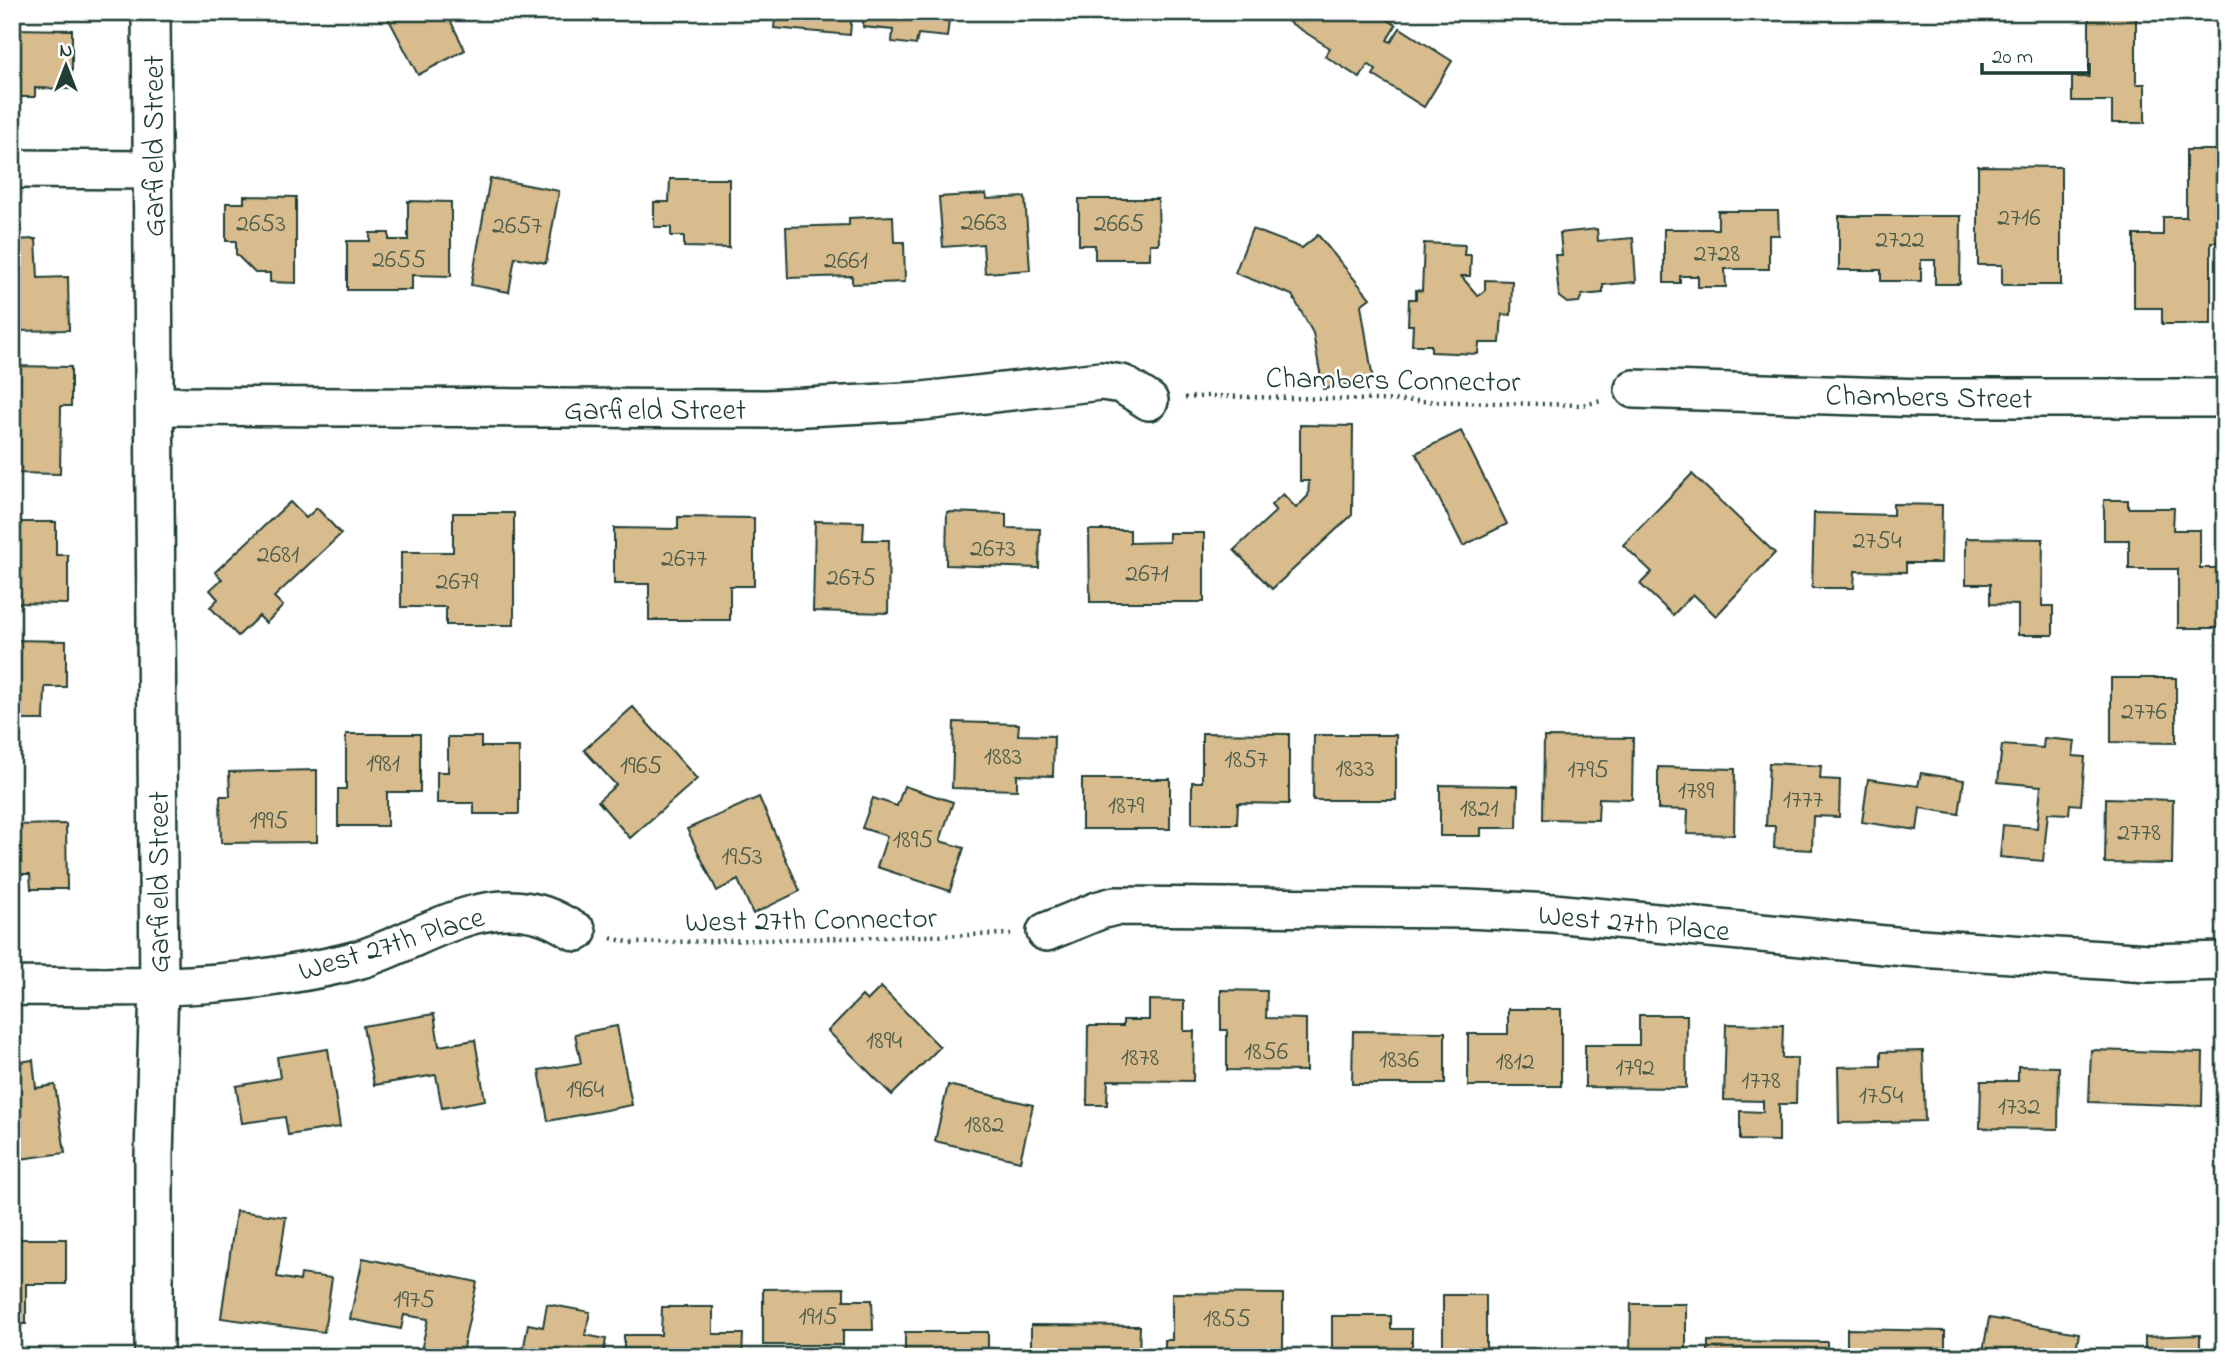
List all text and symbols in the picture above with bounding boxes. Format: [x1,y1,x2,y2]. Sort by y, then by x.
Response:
north arrow [32,32,102,102]
scale bar [1982,32,2088,76]
text: N [60,38,73,65]
text: 20 m [1992,43,2033,73]
street label: Garfield Street [134,55,178,237]
house number: 2716 [1997,200,2041,238]
house number: 2663 [961,205,1007,243]
house number: 2653 [236,206,286,244]
house number: 2665 [1094,206,1144,244]
house number: 2657 [492,208,542,246]
house number: 2722 [1875,222,1925,260]
house number: 2728 [1694,236,1740,274]
house number: 2655 [372,242,426,280]
house number: 2661 [824,243,868,281]
street label: Chambers Connector [1265,358,1521,406]
street label: Chambers Street [1825,375,2033,423]
street label: Garfield Street [564,390,746,434]
house number: 2754 [1852,523,1902,561]
house number: 2673 [970,531,1016,569]
house number: 2681 [257,537,299,575]
house number: 2677 [661,541,707,579]
house number: 2671 [1125,556,1169,594]
house number: 2675 [826,560,876,598]
house number: 2679 [436,564,479,602]
house number: 2776 [2121,694,2167,732]
house number: 1883 [984,739,1022,777]
house number: 1857 [1224,742,1268,780]
house number: 1981 [366,746,400,784]
house number: 1965 [620,748,662,786]
house number: 1833 [1335,751,1375,789]
house number: 1795 [1567,752,1609,790]
house number: 1789 [1678,773,1714,811]
house number: 1777 [1783,782,1823,820]
house number: 1879 [1108,788,1144,826]
street label: Garfield Street [139,791,183,973]
house number: 1821 [1459,791,1499,829]
house number: 1995 [250,803,289,841]
house number: 2778 [2117,815,2161,853]
house number: 1895 [893,822,933,860]
house number: 1953 [721,839,763,877]
street label: West 27th Place [1536,895,1732,955]
street label: West 27th Place [294,897,491,995]
street label: West 27th Connector [685,898,938,946]
house number: 1894 [866,1023,903,1061]
house number: 1856 [1244,1034,1288,1072]
house number: 1878 [1121,1040,1159,1078]
house number: 1836 [1379,1042,1419,1080]
house number: 1812 [1495,1044,1535,1082]
house number: 1792 [1615,1050,1655,1088]
house number: 1778 [1741,1063,1781,1101]
house number: 1964 [566,1072,604,1110]
house number: 1754 [1859,1078,1904,1116]
house number: 1732 [1998,1089,2040,1127]
house number: 1882 [964,1107,1004,1145]
house number: 1975 [393,1282,435,1320]
house number: 1915 [798,1299,838,1337]
house number: 1855 [1203,1301,1251,1339]

